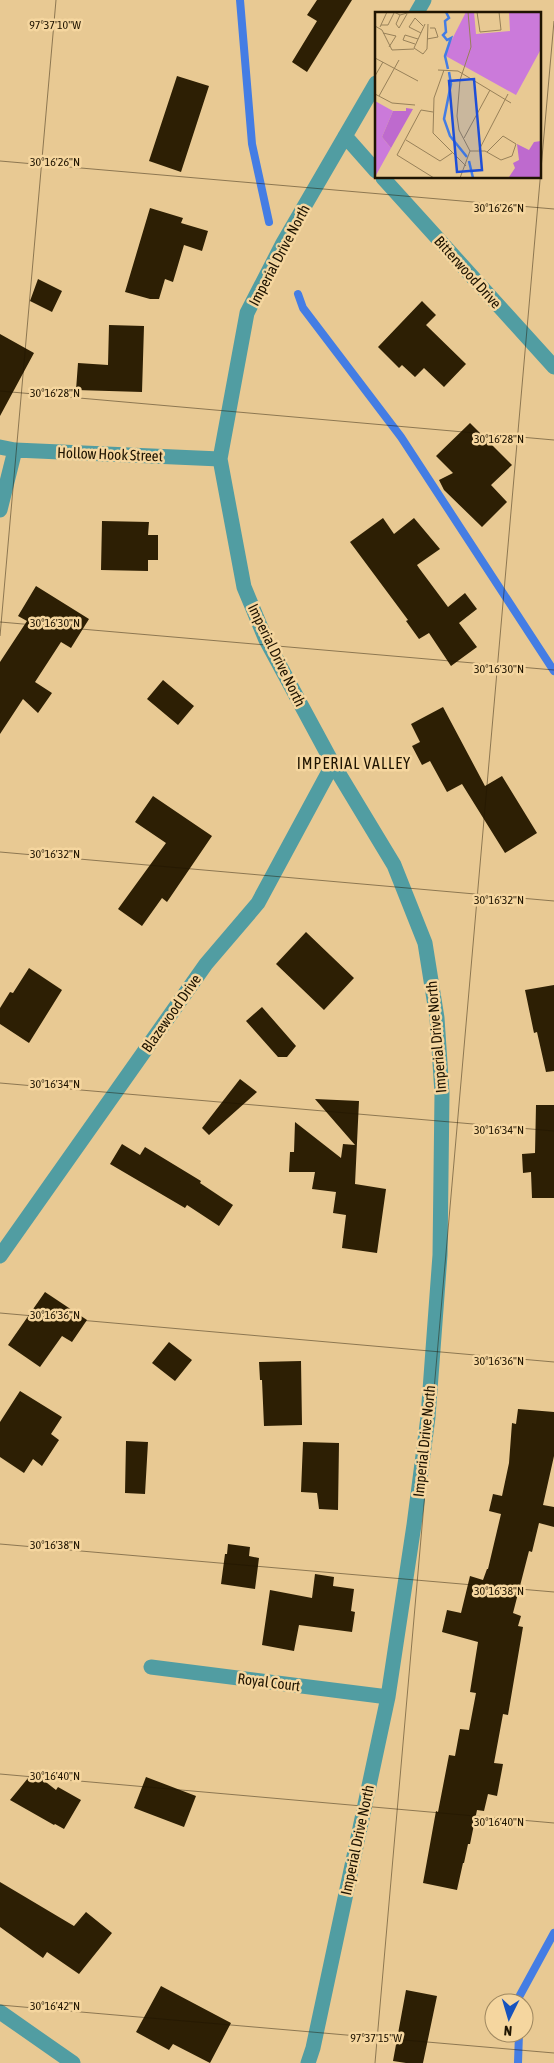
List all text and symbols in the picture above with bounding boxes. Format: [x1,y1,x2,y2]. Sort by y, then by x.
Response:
inset map [375,12,542,179]
text: 97°37'10"W [29,18,81,32]
text: 30°16'26"N [30,155,80,169]
street label: Imperial Drive North [245,201,313,309]
text: 30°16'26"N [474,201,524,215]
street label: Bitterwood Drive [431,232,505,312]
text: 30°16'28"N [30,386,80,400]
text: 30°16'28"N [474,432,524,446]
street label: Hollow Hook Street [57,444,163,464]
street label: Imperial Drive North [245,601,309,709]
text: 30°16'30"N [30,616,80,630]
text: 30°16'30"N [474,662,524,676]
district label: IMPERIAL VALLEY [297,754,411,772]
text: 30°16'32"N [30,847,80,861]
text: 30°16'32"N [474,893,524,907]
street label: Blazewood Drive [138,971,204,1055]
street label: Imperial Drive North [423,980,449,1094]
text: 30°16'34"N [30,1077,80,1091]
text: 30°16'34"N [474,1123,524,1137]
text: 30°16'36"N [30,1308,80,1322]
text: 30°16'36"N [474,1354,524,1368]
street label: Imperial Drive North [410,1384,438,1498]
text: 30°16'38"N [30,1538,80,1552]
text: 30°16'38"N [474,1584,524,1598]
street label: Royal Court [237,1670,301,1694]
text: 30°16'40"N [30,1769,80,1783]
street label: Imperial Drive North [337,1783,377,1897]
text: 30°16'40"N [474,1815,524,1829]
north arrow [484,1993,534,2043]
text: 30°16'42"N [30,1999,80,2013]
text: N [503,2023,513,2039]
text: 97°37'15"W [350,2031,402,2045]

